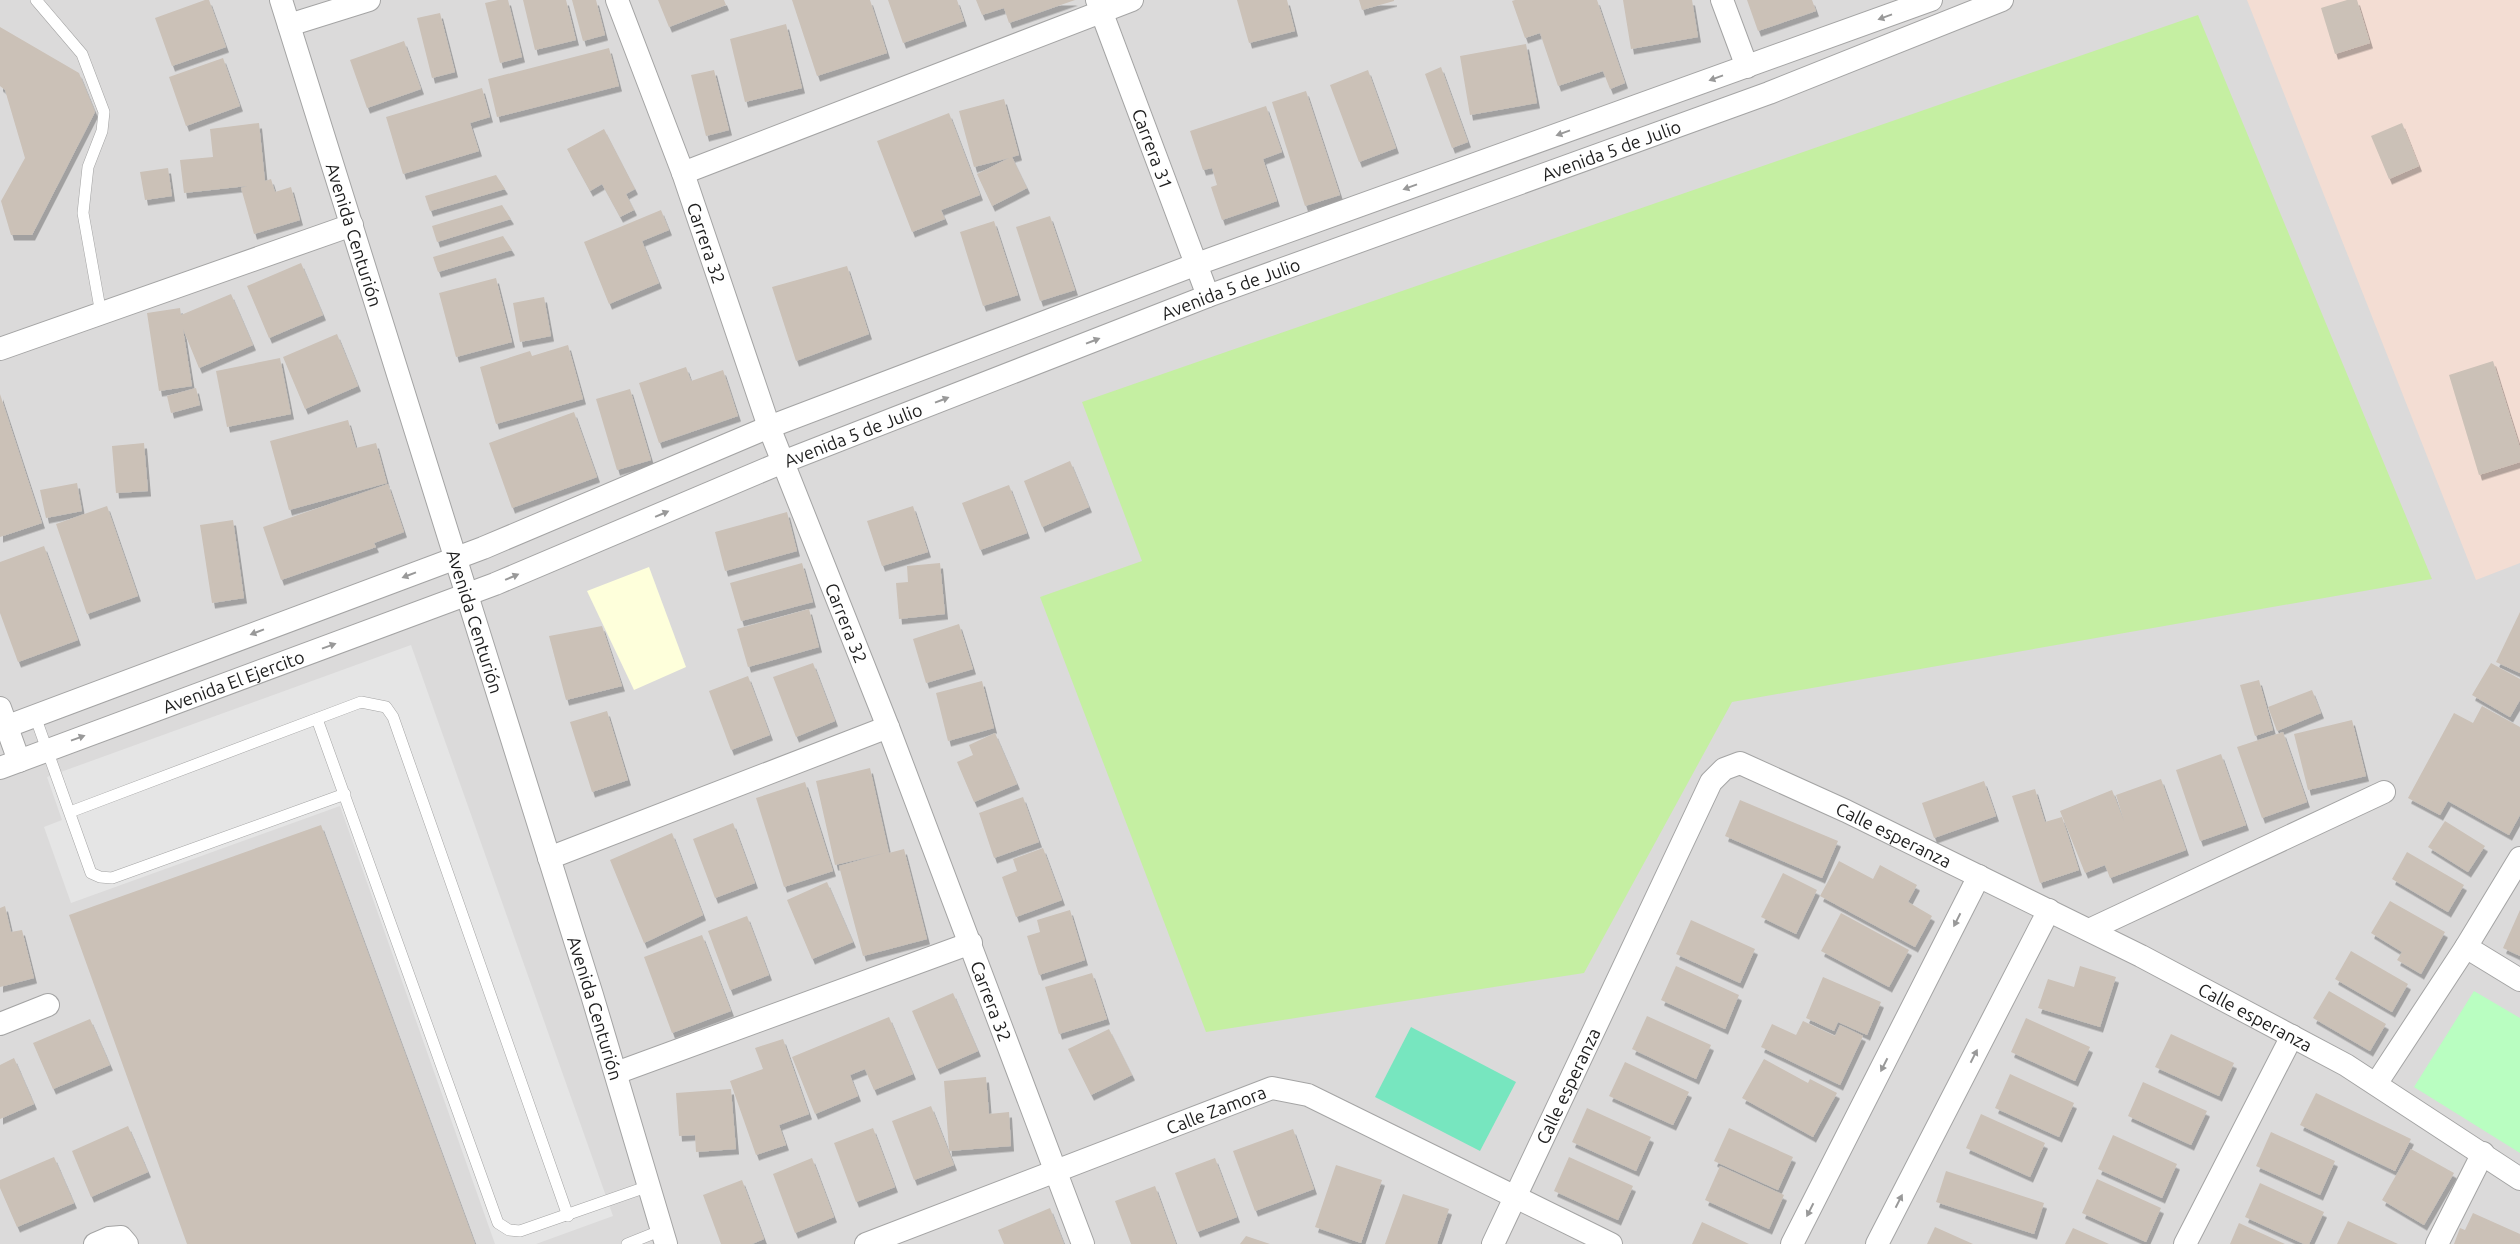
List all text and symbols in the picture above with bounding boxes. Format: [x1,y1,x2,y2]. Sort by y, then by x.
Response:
one-way arrow [1877,13,1892,21]
one-way arrow [1708,75,1723,82]
street label: Carrera 31 [1129,106,1177,192]
street label: Avenida 5 de Julio [1539,116,1683,184]
one-way arrow [1555,130,1570,137]
street label: Avenida Centurión [323,161,386,309]
one-way arrow [1402,184,1417,192]
street label: Carrera 32 [684,200,730,286]
street label: Avenida 5 de Julio [1158,254,1303,323]
one-way arrow [1086,337,1101,344]
one-way arrow [935,396,950,404]
street label: Avenida 5 de Julio [781,399,925,471]
one-way arrow [655,509,669,517]
street label: Avenida Centurión [443,547,507,696]
one-way arrow [402,572,417,579]
one-way arrow [505,573,519,581]
street label: Carrera 32 [822,580,872,666]
one-way arrow [250,629,265,636]
one-way arrow [322,642,337,650]
street label: Avenida El Ejercito [160,646,307,717]
one-way arrow [71,734,86,742]
street label: Calle esperanza [1833,798,1955,871]
one-way arrow [1953,913,1961,927]
street label: Avenida Centurión [564,934,627,1082]
street label: Carrera 32 [967,958,1016,1044]
street label: Calle esperanza [2195,978,2316,1055]
street label: Calle esperanza [1532,1025,1604,1147]
one-way arrow [1970,1049,1978,1063]
one-way arrow [1880,1058,1888,1072]
street label: Calle Zamora [1163,1081,1269,1138]
one-way arrow [1895,1193,1903,1208]
one-way arrow [1806,1202,1814,1217]

